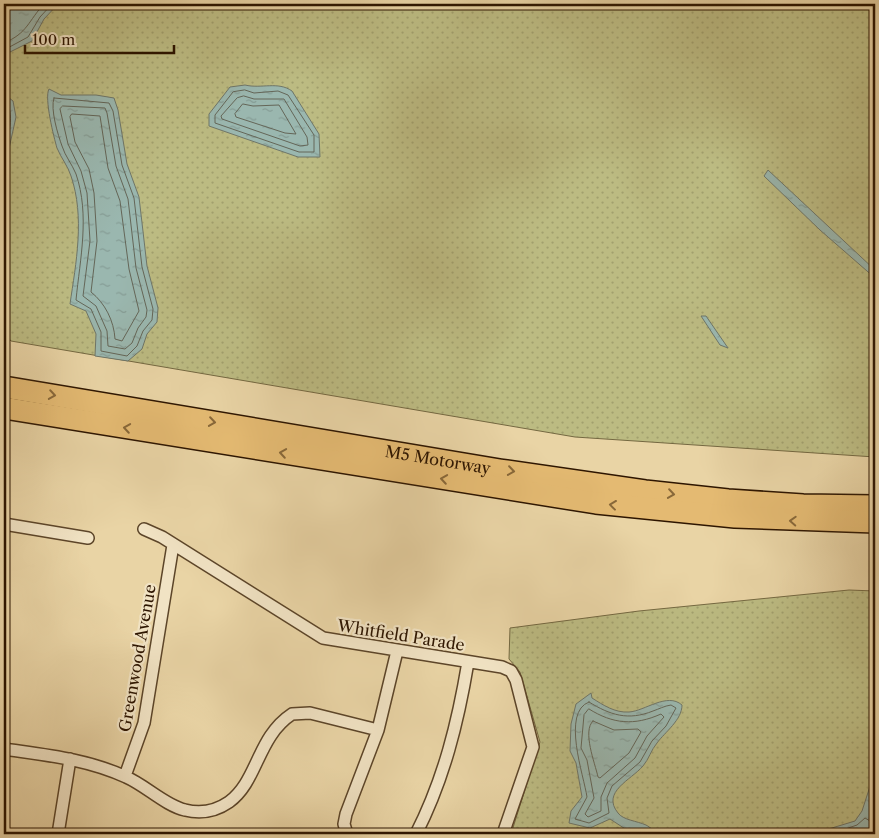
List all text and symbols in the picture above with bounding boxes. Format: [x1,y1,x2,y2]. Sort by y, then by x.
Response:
scale bar [25,22,174,54]
text: 100 m [32,30,75,49]
one-way arrow [48,390,56,400]
one-way arrow [208,416,217,426]
one-way arrow [123,423,131,433]
street label: M5 Motorway [384,441,493,478]
one-way arrow [279,448,287,459]
one-way arrow [507,465,515,476]
one-way arrow [439,475,448,485]
one-way arrow [667,489,676,499]
one-way arrow [609,500,617,511]
one-way arrow [788,515,796,526]
street label: Greenwood Avenue [114,583,160,733]
street label: Whitfield Parade [335,615,466,655]

